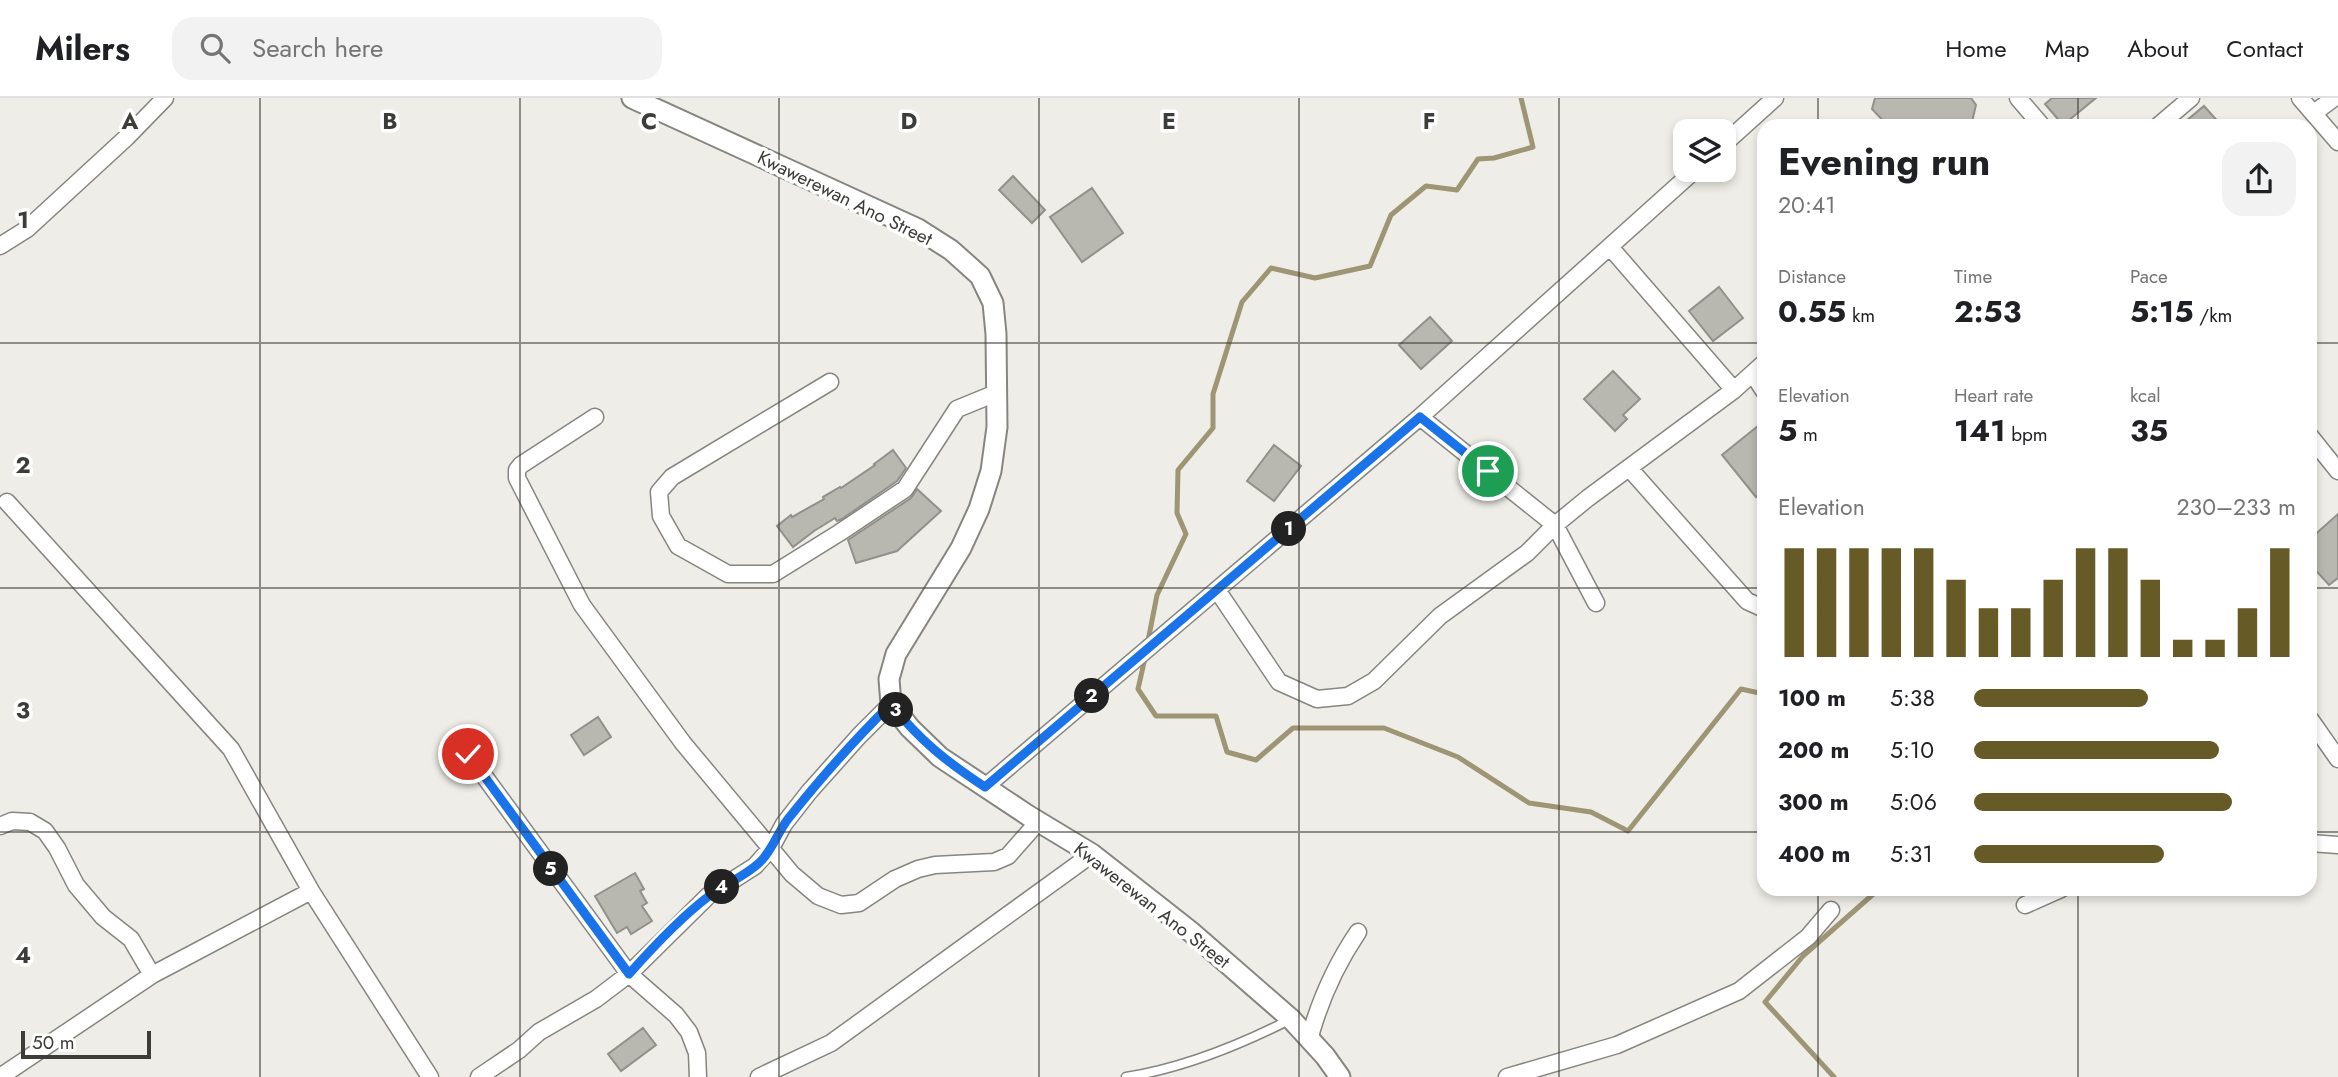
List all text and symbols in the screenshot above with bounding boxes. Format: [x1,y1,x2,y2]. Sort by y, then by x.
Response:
search box [172,17,662,80]
text: Milers [35,25,130,72]
icon: search [196,29,234,67]
text: Search here [252,29,383,67]
text: Home [1945,31,2007,66]
text: Map [2045,31,2089,66]
text: About [2127,31,2188,66]
text: Contact [2226,31,2303,66]
text: A [121,104,139,138]
text: B [382,104,398,138]
text: C [641,104,657,138]
text: D [901,104,918,138]
text: E [1162,104,1176,138]
text: F [1423,104,1435,138]
map controls [1673,119,1736,182]
button: layers [1673,119,1736,182]
text: Evening run [1778,134,1990,189]
button: share [2222,142,2296,216]
street label: Kwawerewan Ano Street [753,144,937,252]
text: 20:41 [1778,188,1836,222]
text: 1 [17,203,29,237]
text: Distance [1778,263,1846,290]
text: Time [1954,263,1992,290]
text: Pace [2130,263,2168,290]
text: 0.55 [1778,290,1846,333]
text: 2:53 [1954,290,2021,333]
text: 5:15 [2130,290,2194,333]
text: km [1846,302,1875,329]
text: /km [2194,302,2232,329]
text: Elevation [1778,382,1850,409]
text: Heart rate [1954,382,2033,409]
text: kcal [2130,382,2161,409]
text: 5 [1778,409,1797,452]
text: 141 [1954,409,2005,452]
text: 35 [2130,409,2168,452]
text: m [1797,421,1818,448]
text: bpm [2005,421,2048,448]
pin [1458,441,1518,501]
text: 2 [15,448,31,482]
icon: arrive [1469,452,1507,490]
text: Elevation [1778,490,1865,524]
text: 230–233 m [2176,490,2296,524]
pin: 1 [1272,512,1306,546]
text: 1 [1284,515,1293,542]
pin: 2 [1074,678,1110,714]
text: 100 m [1778,681,1846,715]
text: 5:38 [1890,681,1935,715]
text: 2 [1085,682,1098,709]
pin: 3 [878,692,914,728]
text: 3 [16,693,30,727]
text: 3 [890,696,901,723]
pin [438,724,498,784]
text: 200 m [1778,733,1849,767]
text: 5:10 [1890,733,1934,767]
icon: check [449,735,487,773]
text: 300 m [1778,785,1849,819]
text: 5:06 [1890,785,1937,819]
street label: Kwawerewan Ano Street [1068,835,1236,975]
text: 400 m [1778,837,1850,871]
text: 5:31 [1890,837,1933,871]
pin: 5 [534,852,568,886]
text: 5 [544,855,557,882]
pin: 4 [704,870,740,904]
text: 4 [715,873,728,900]
text: 4 [15,938,31,972]
scale bar [21,1028,150,1060]
text: 50 m [32,1029,75,1056]

